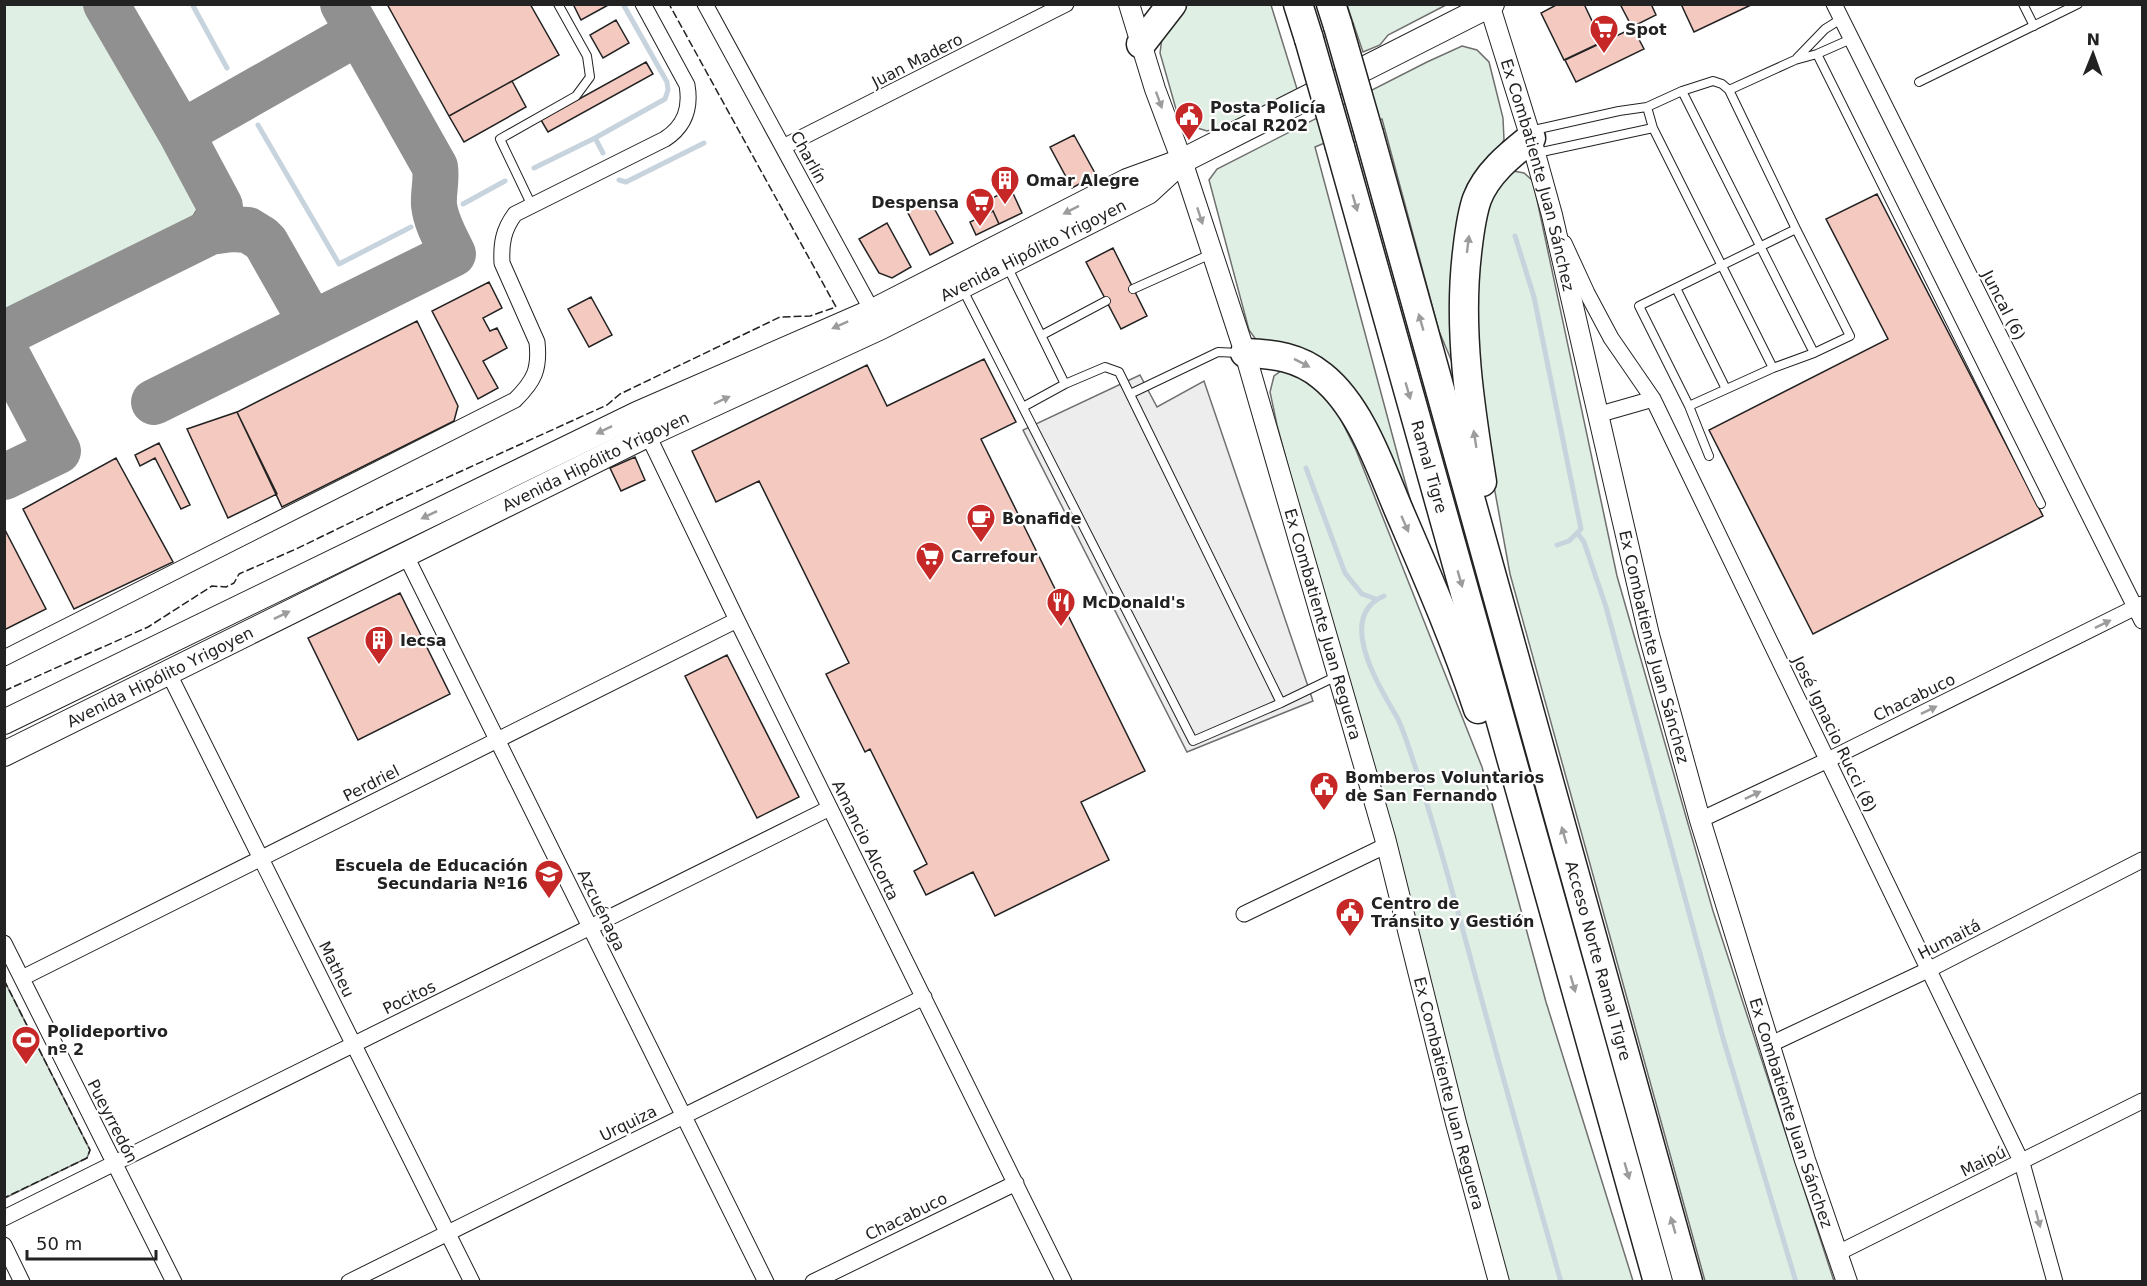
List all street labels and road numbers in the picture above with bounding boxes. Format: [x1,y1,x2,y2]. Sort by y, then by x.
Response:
street label: Juan Madero [868,29,966,92]
street label: Ex Combatiente Juan Sánchez [1497,57,1578,293]
street label: Charlín [787,128,831,187]
street label: Avenida Hipólito Yrigoyen [937,196,1129,305]
street label: Juncal (6) [1977,266,2029,343]
street label: Avenida Hipólito Yrigoyen [499,408,692,515]
street label: Ramal Tigre [1407,418,1451,515]
street label: Ex Combatiente Juan Reguera [1280,506,1365,742]
street label: Ex Combatiente Juan Sánchez [1615,528,1693,766]
street label: Avenida Hipólito Yrigoyen [64,623,256,731]
street label: José Ignacio Rucci (8) [1788,652,1881,815]
street label: Chacabuco [1870,669,1958,725]
street label: Perdriel [340,761,403,806]
street label: Amancio Alcorta [828,777,903,903]
street label: Acceso Norte Ramal Tigre [1561,859,1635,1063]
street label: Azcuénaga [574,866,629,954]
street label: Humaitá [1915,916,1984,963]
street label: Matheu [315,938,358,1000]
street label: Ex Combatiente Juan Reguera [1410,975,1488,1212]
street label: Pocitos [380,977,439,1018]
street label: Ex Combatiente Juan Sánchez [1746,996,1837,1231]
street label: Pueyrredón [83,1076,142,1166]
street label: Urquiza [597,1102,660,1145]
street label: Maipú [1957,1142,2009,1181]
street label: Chacabuco [862,1188,950,1244]

